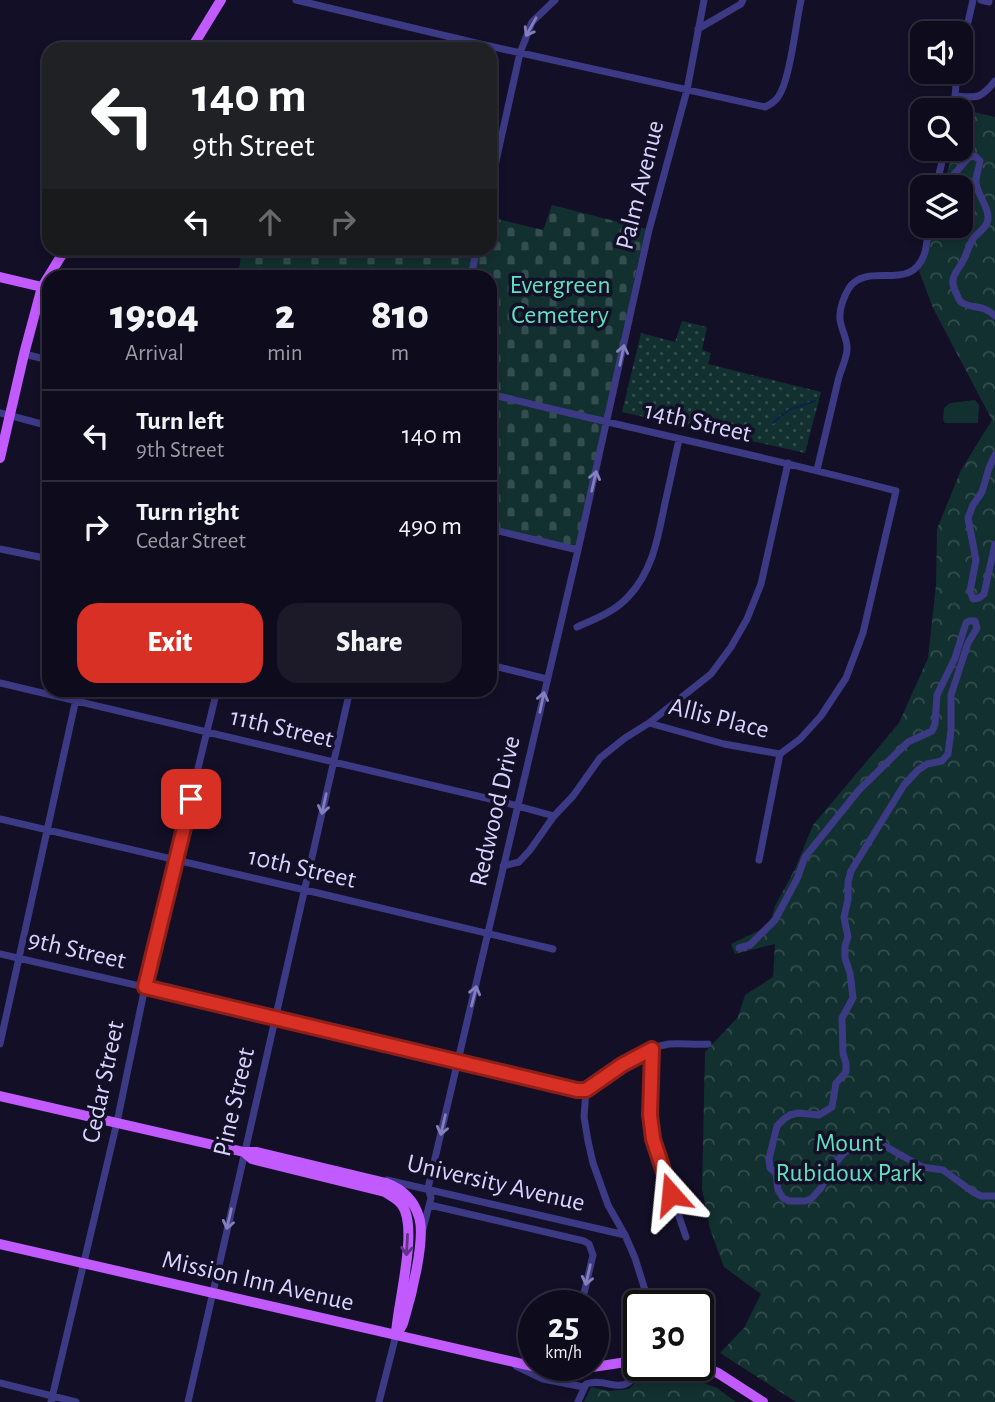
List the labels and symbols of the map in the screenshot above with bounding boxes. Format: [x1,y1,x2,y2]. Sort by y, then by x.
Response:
one-way arrow [524,17,538,37]
street label: Palm Avenue [611,118,669,252]
park label: Evergreen Cemetery [509,272,611,328]
one-way arrow [616,344,629,367]
street label: 14th Street [642,397,754,447]
one-way arrow [588,470,601,493]
one-way arrow [536,691,549,714]
street label: Allis Place [666,693,772,743]
street label: 11th Street [228,704,336,752]
street label: Redwood Drive [465,733,525,889]
pin [161,769,221,829]
one-way arrow [317,792,331,815]
street label: 10th Street [245,843,359,893]
street label: 9th Street [26,926,128,974]
one-way arrow [468,985,481,1007]
street label: Cedar Street [77,1019,129,1145]
street label: Pine Street [209,1045,259,1159]
one-way arrow [436,1113,449,1136]
park label: Mount Rubidoux Park [776,1130,923,1186]
street label: University Avenue [404,1150,588,1216]
position arrow [634,1157,708,1231]
one-way arrow [222,1207,236,1230]
one-way arrow [400,1233,413,1256]
street label: Mission Inn Avenue [160,1246,356,1316]
one-way arrow [581,1263,594,1286]
speed limit sign: 30 [623,1290,714,1381]

